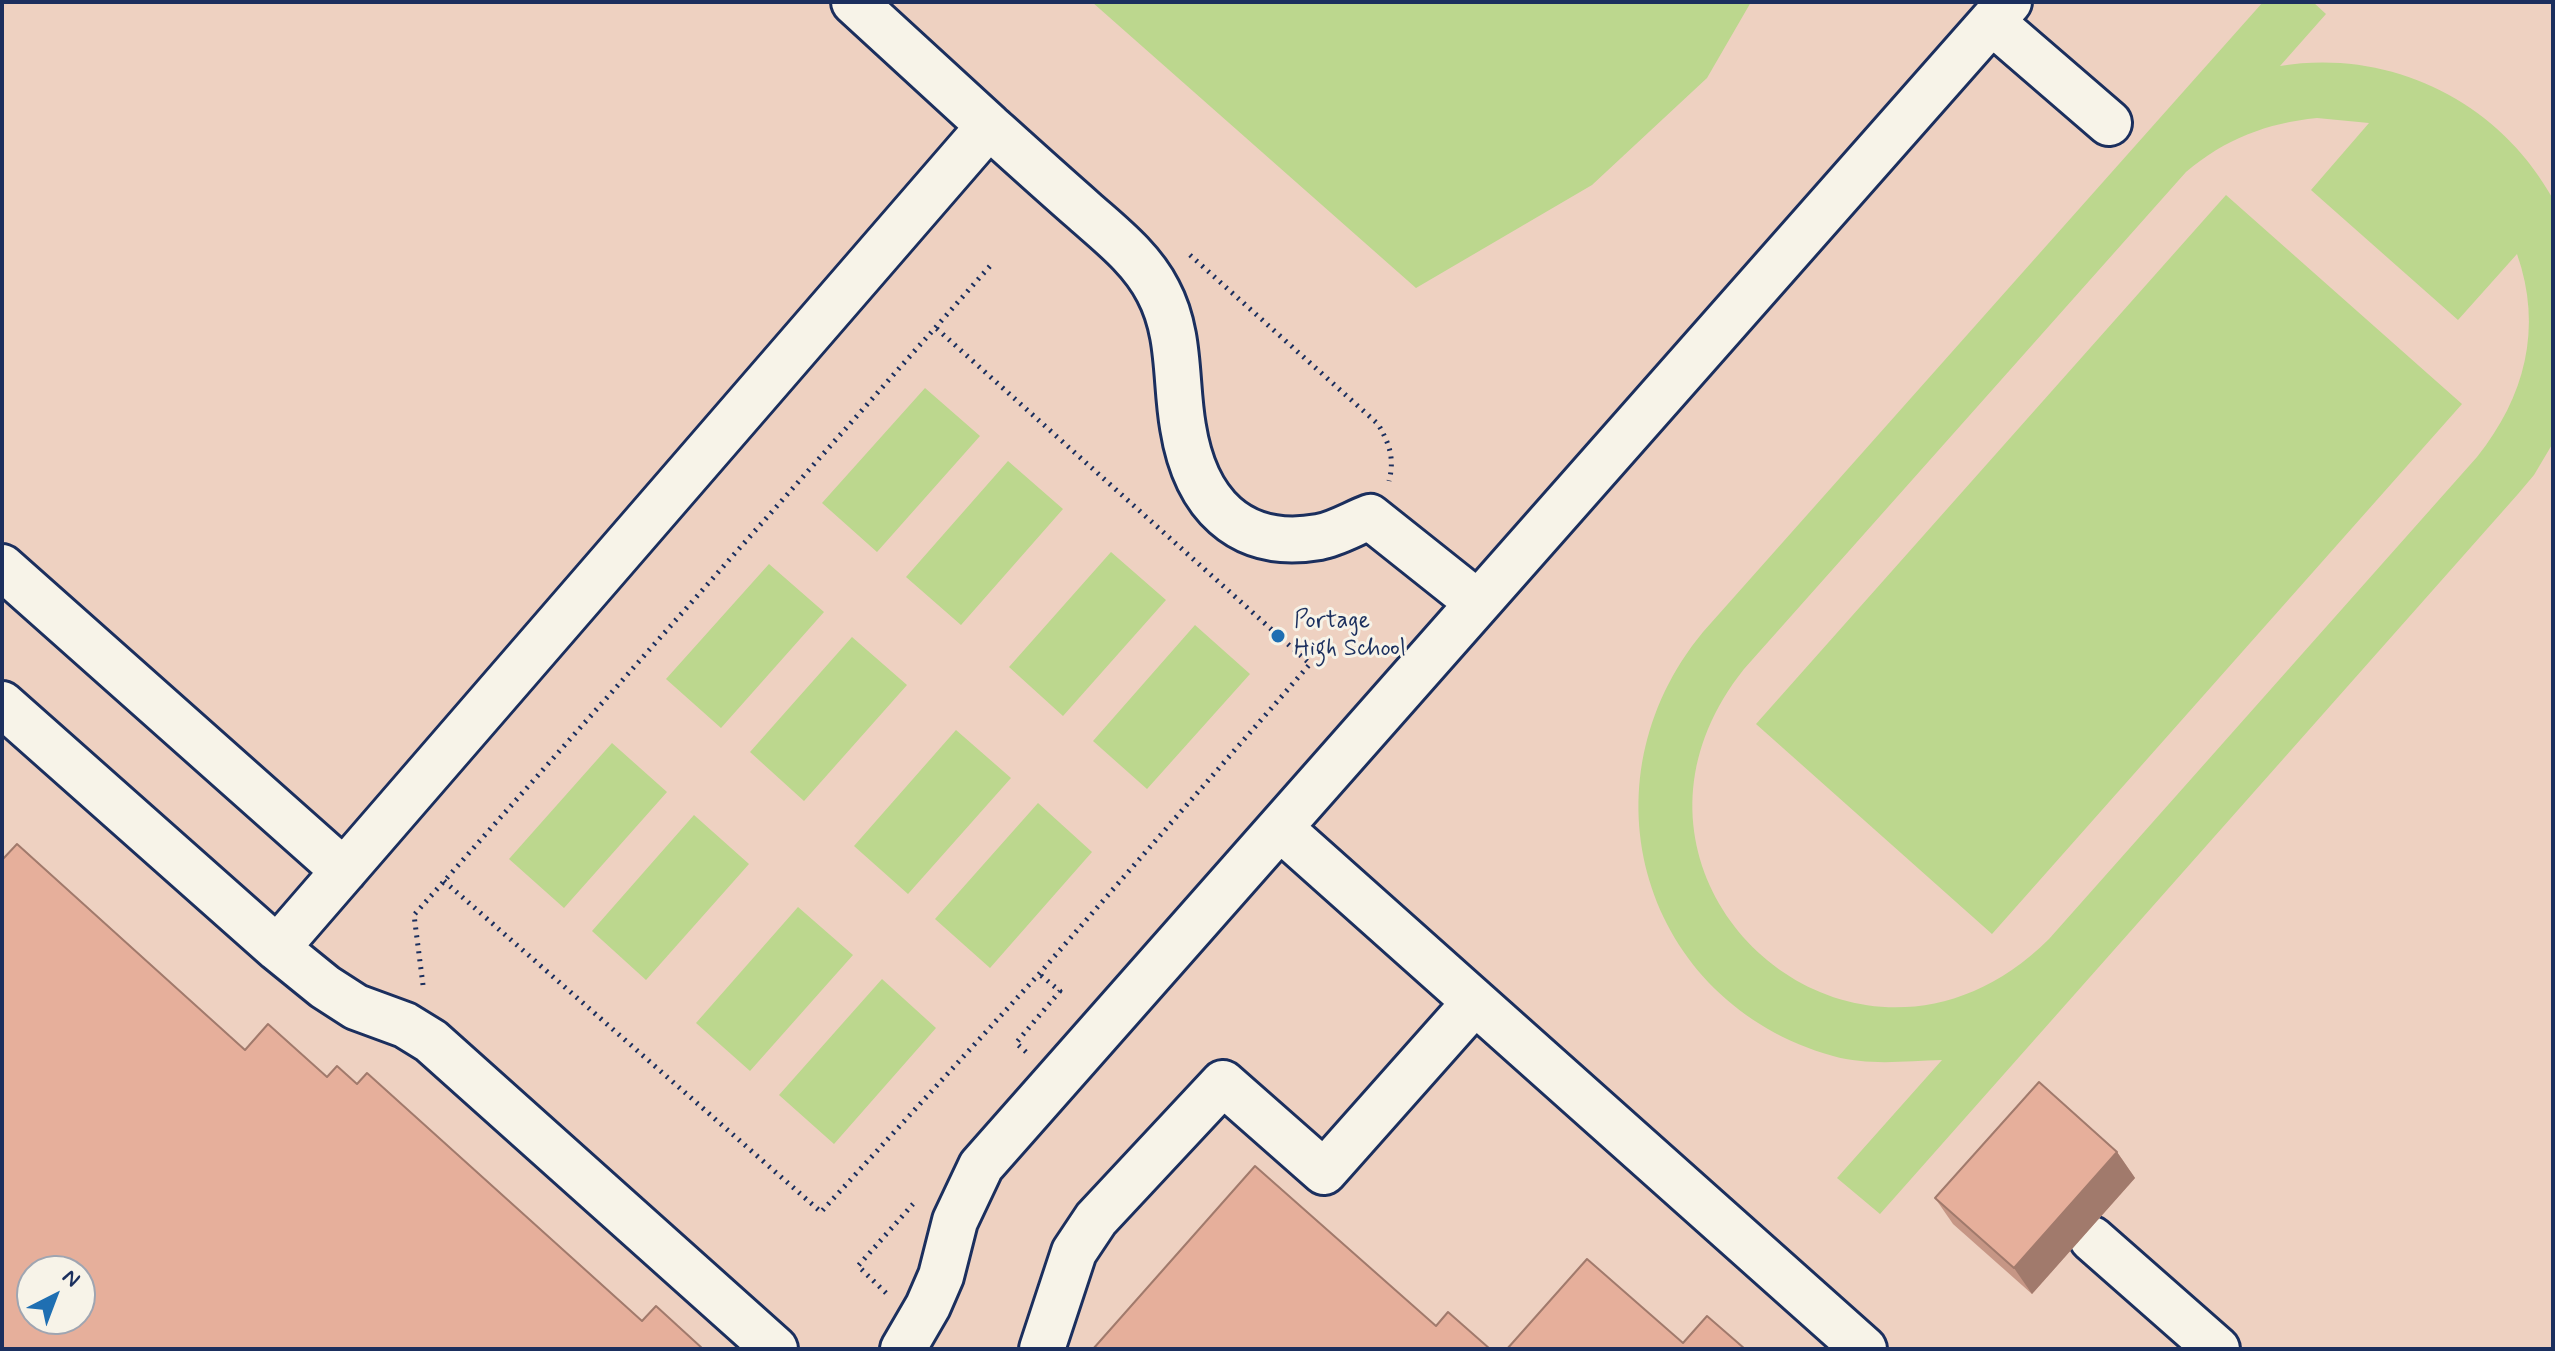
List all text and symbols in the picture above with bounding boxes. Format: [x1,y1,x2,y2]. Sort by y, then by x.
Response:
place label: Portage High School [1294,608,1406,664]
marker: Portage High School [1269,627,1287,645]
north arrow [16,1255,96,1335]
text: N [56,1263,86,1294]

